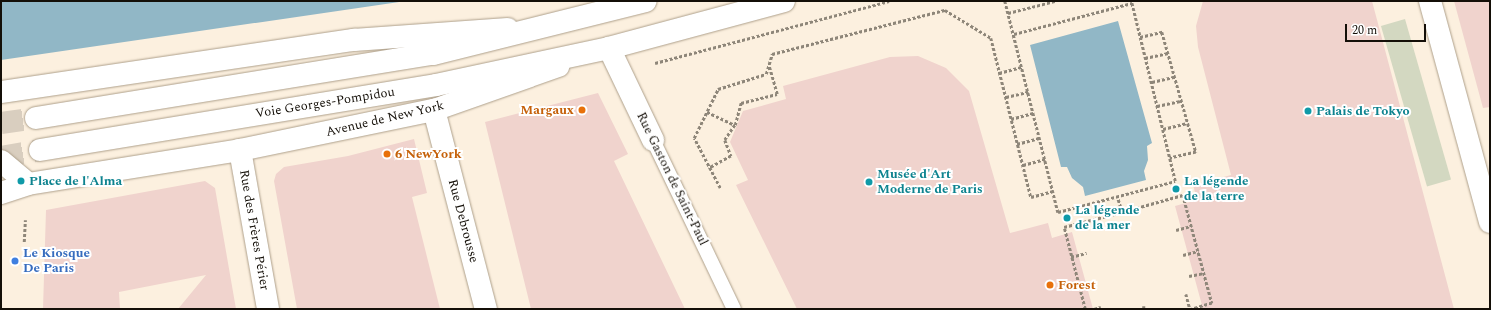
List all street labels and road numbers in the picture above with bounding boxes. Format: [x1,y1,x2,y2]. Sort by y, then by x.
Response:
street label: Voie Georges-Pompidou [254,84,396,122]
street label: Avenue de New York [325,98,445,140]
street label: Rue Gaston de Saint-Paul [633,110,711,248]
street label: Rue des Frères Périer [236,168,272,292]
street label: Rue Debrousse [444,177,482,265]

